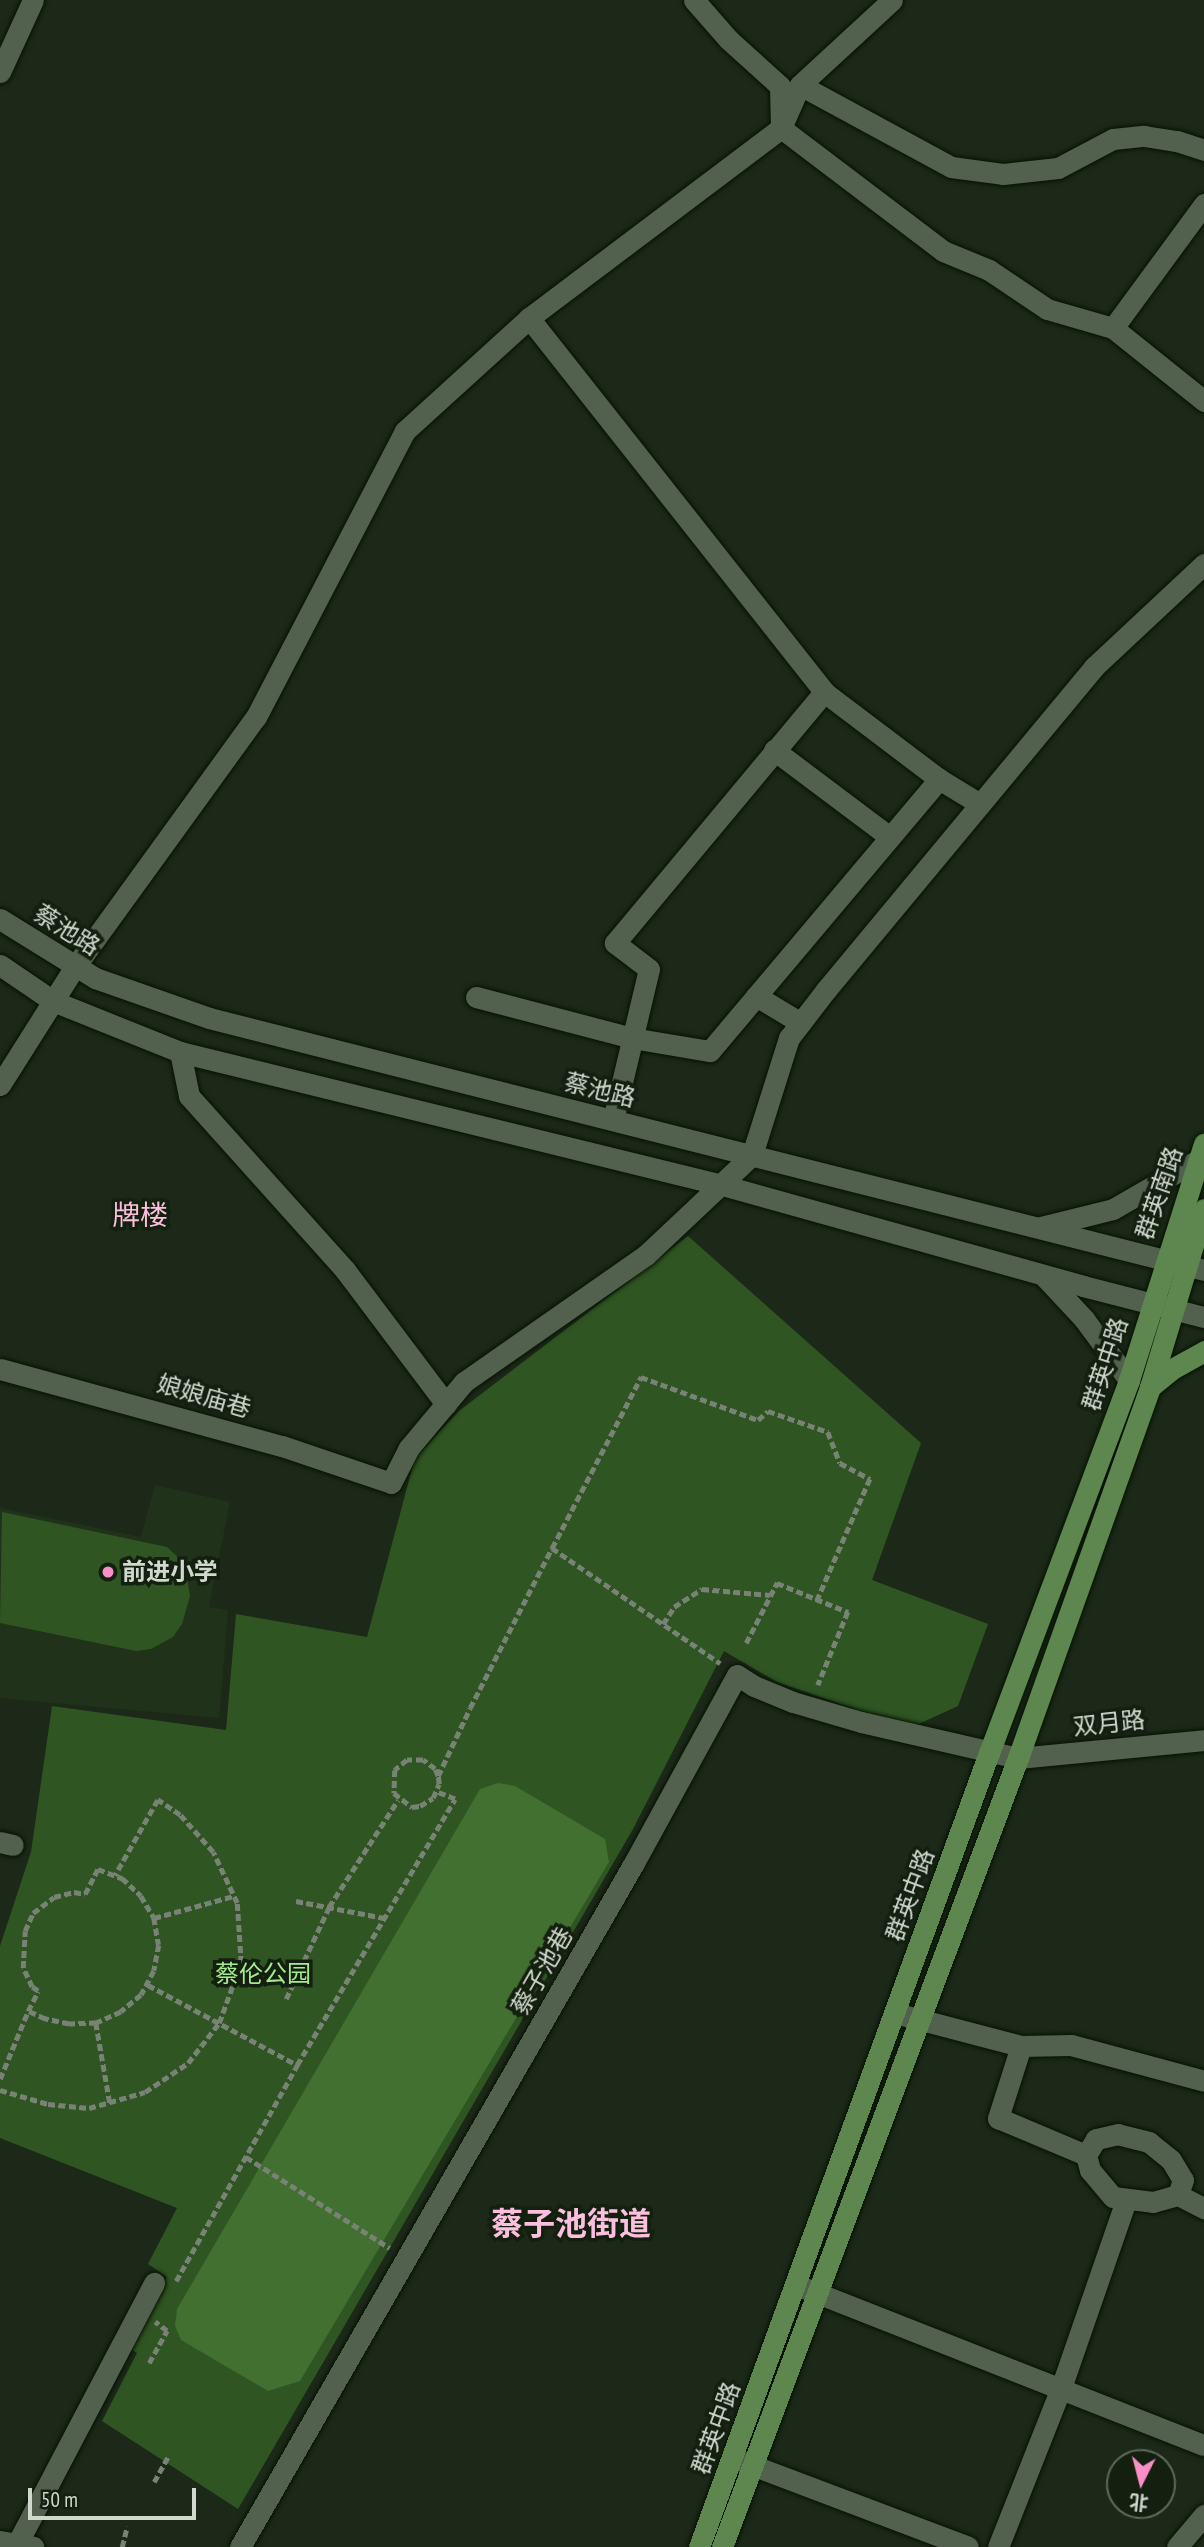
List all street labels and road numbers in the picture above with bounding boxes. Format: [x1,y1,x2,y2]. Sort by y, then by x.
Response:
street label: 蔡池路 [29,899,105,961]
street label: 蔡池路 [562,1067,638,1113]
street label: 群英南路 [1130,1143,1188,1243]
street label: 群英中路 [1076,1314,1134,1414]
street label: 娘娘庙巷 [154,1369,254,1423]
street label: 双月路 [1072,1705,1146,1741]
street label: 群英中路 [880,1845,940,1945]
street label: 蔡子池巷 [506,1922,578,2020]
street label: 群英中路 [686,2378,746,2478]

